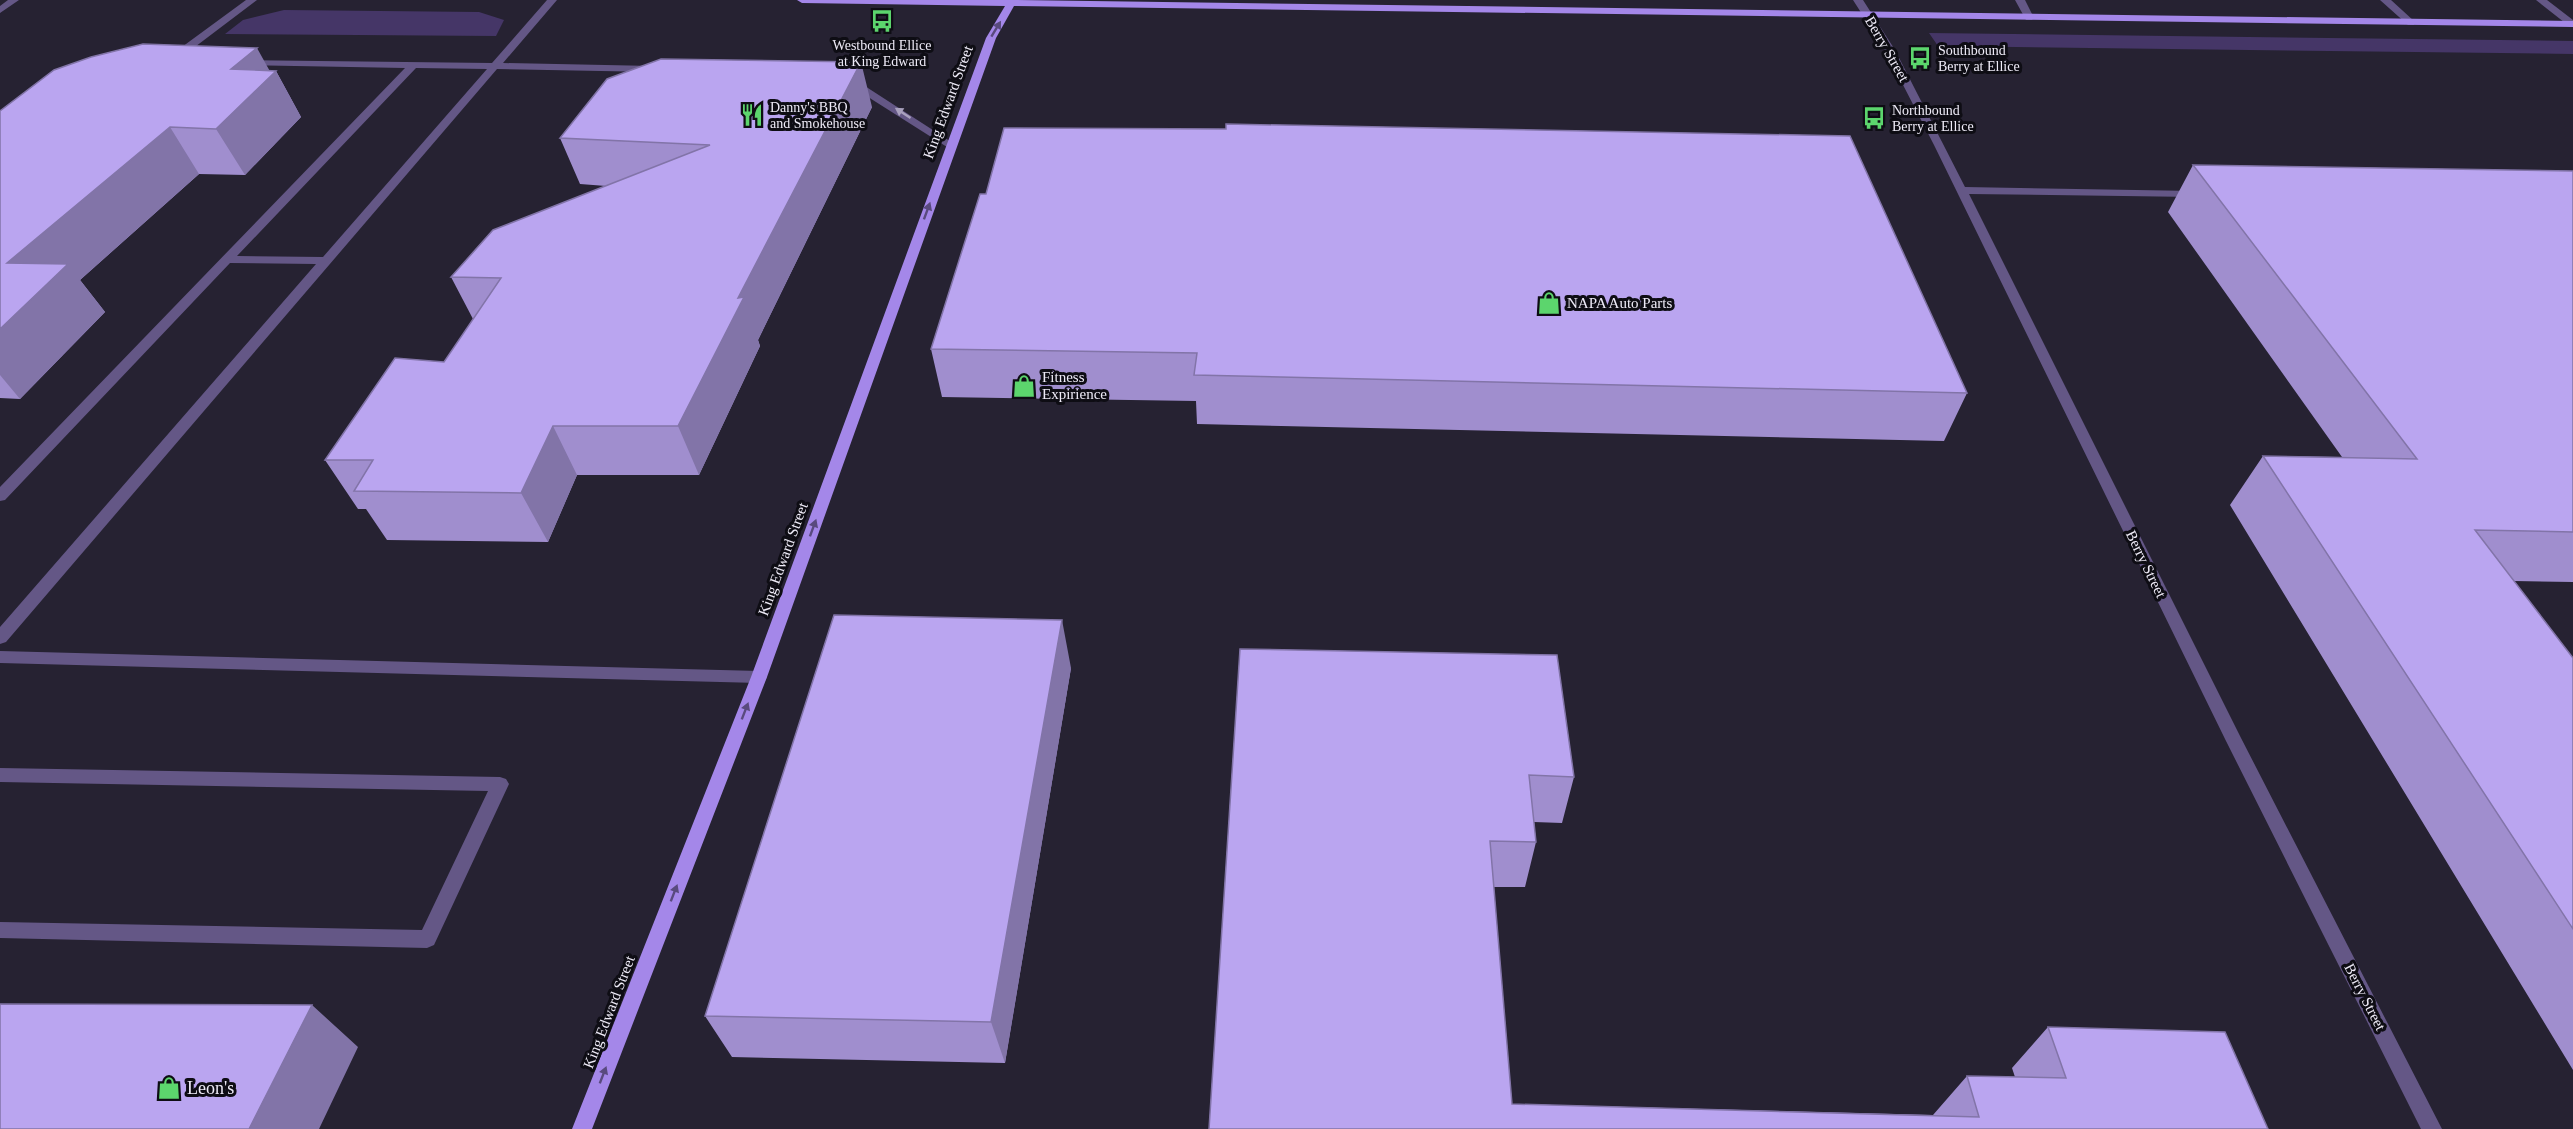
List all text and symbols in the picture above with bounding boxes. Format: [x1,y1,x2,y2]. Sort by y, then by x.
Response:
bus stop icon: Westbound Ellice at King Edward [869,8,895,34]
street label: Berry Street [1862,13,1913,85]
one-way arrow [991,21,1002,37]
place label: Westbound Ellice at King Edward [833,38,931,69]
street label: King Edward Street [920,43,976,161]
place label: Southbound Berry at Ellice [1938,43,2020,74]
bus stop icon: Southbound Berry at Ellice [1907,45,1933,71]
place label: Danny's BBQ and Smokehouse [770,100,865,131]
restaurant icon: Danny's BBQ and Smokehouse [739,102,765,128]
place label: Northbound Berry at Ellice [1892,103,1974,134]
bus stop icon: Northbound Berry at Ellice [1861,105,1887,131]
one-way arrow [895,107,911,119]
one-way arrow [923,202,933,220]
shop icon: NAPA Auto Parts [1536,290,1562,316]
place label: NAPA Auto Parts [1567,295,1672,311]
place label: Fitness Expirience [1042,369,1107,402]
shop icon: Fitness Expirience [1011,373,1037,399]
street label: King Edward Street [755,500,811,618]
one-way arrow [808,519,818,537]
street label: Berry Street [2123,528,2170,601]
one-way arrow [741,702,751,720]
one-way arrow [670,884,680,902]
street label: King Edward Street [580,953,638,1070]
street label: Berry Street [2341,961,2389,1034]
one-way arrow [599,1065,609,1083]
shop icon: Leon's [156,1075,182,1101]
place label: Leon's [187,1078,234,1098]

